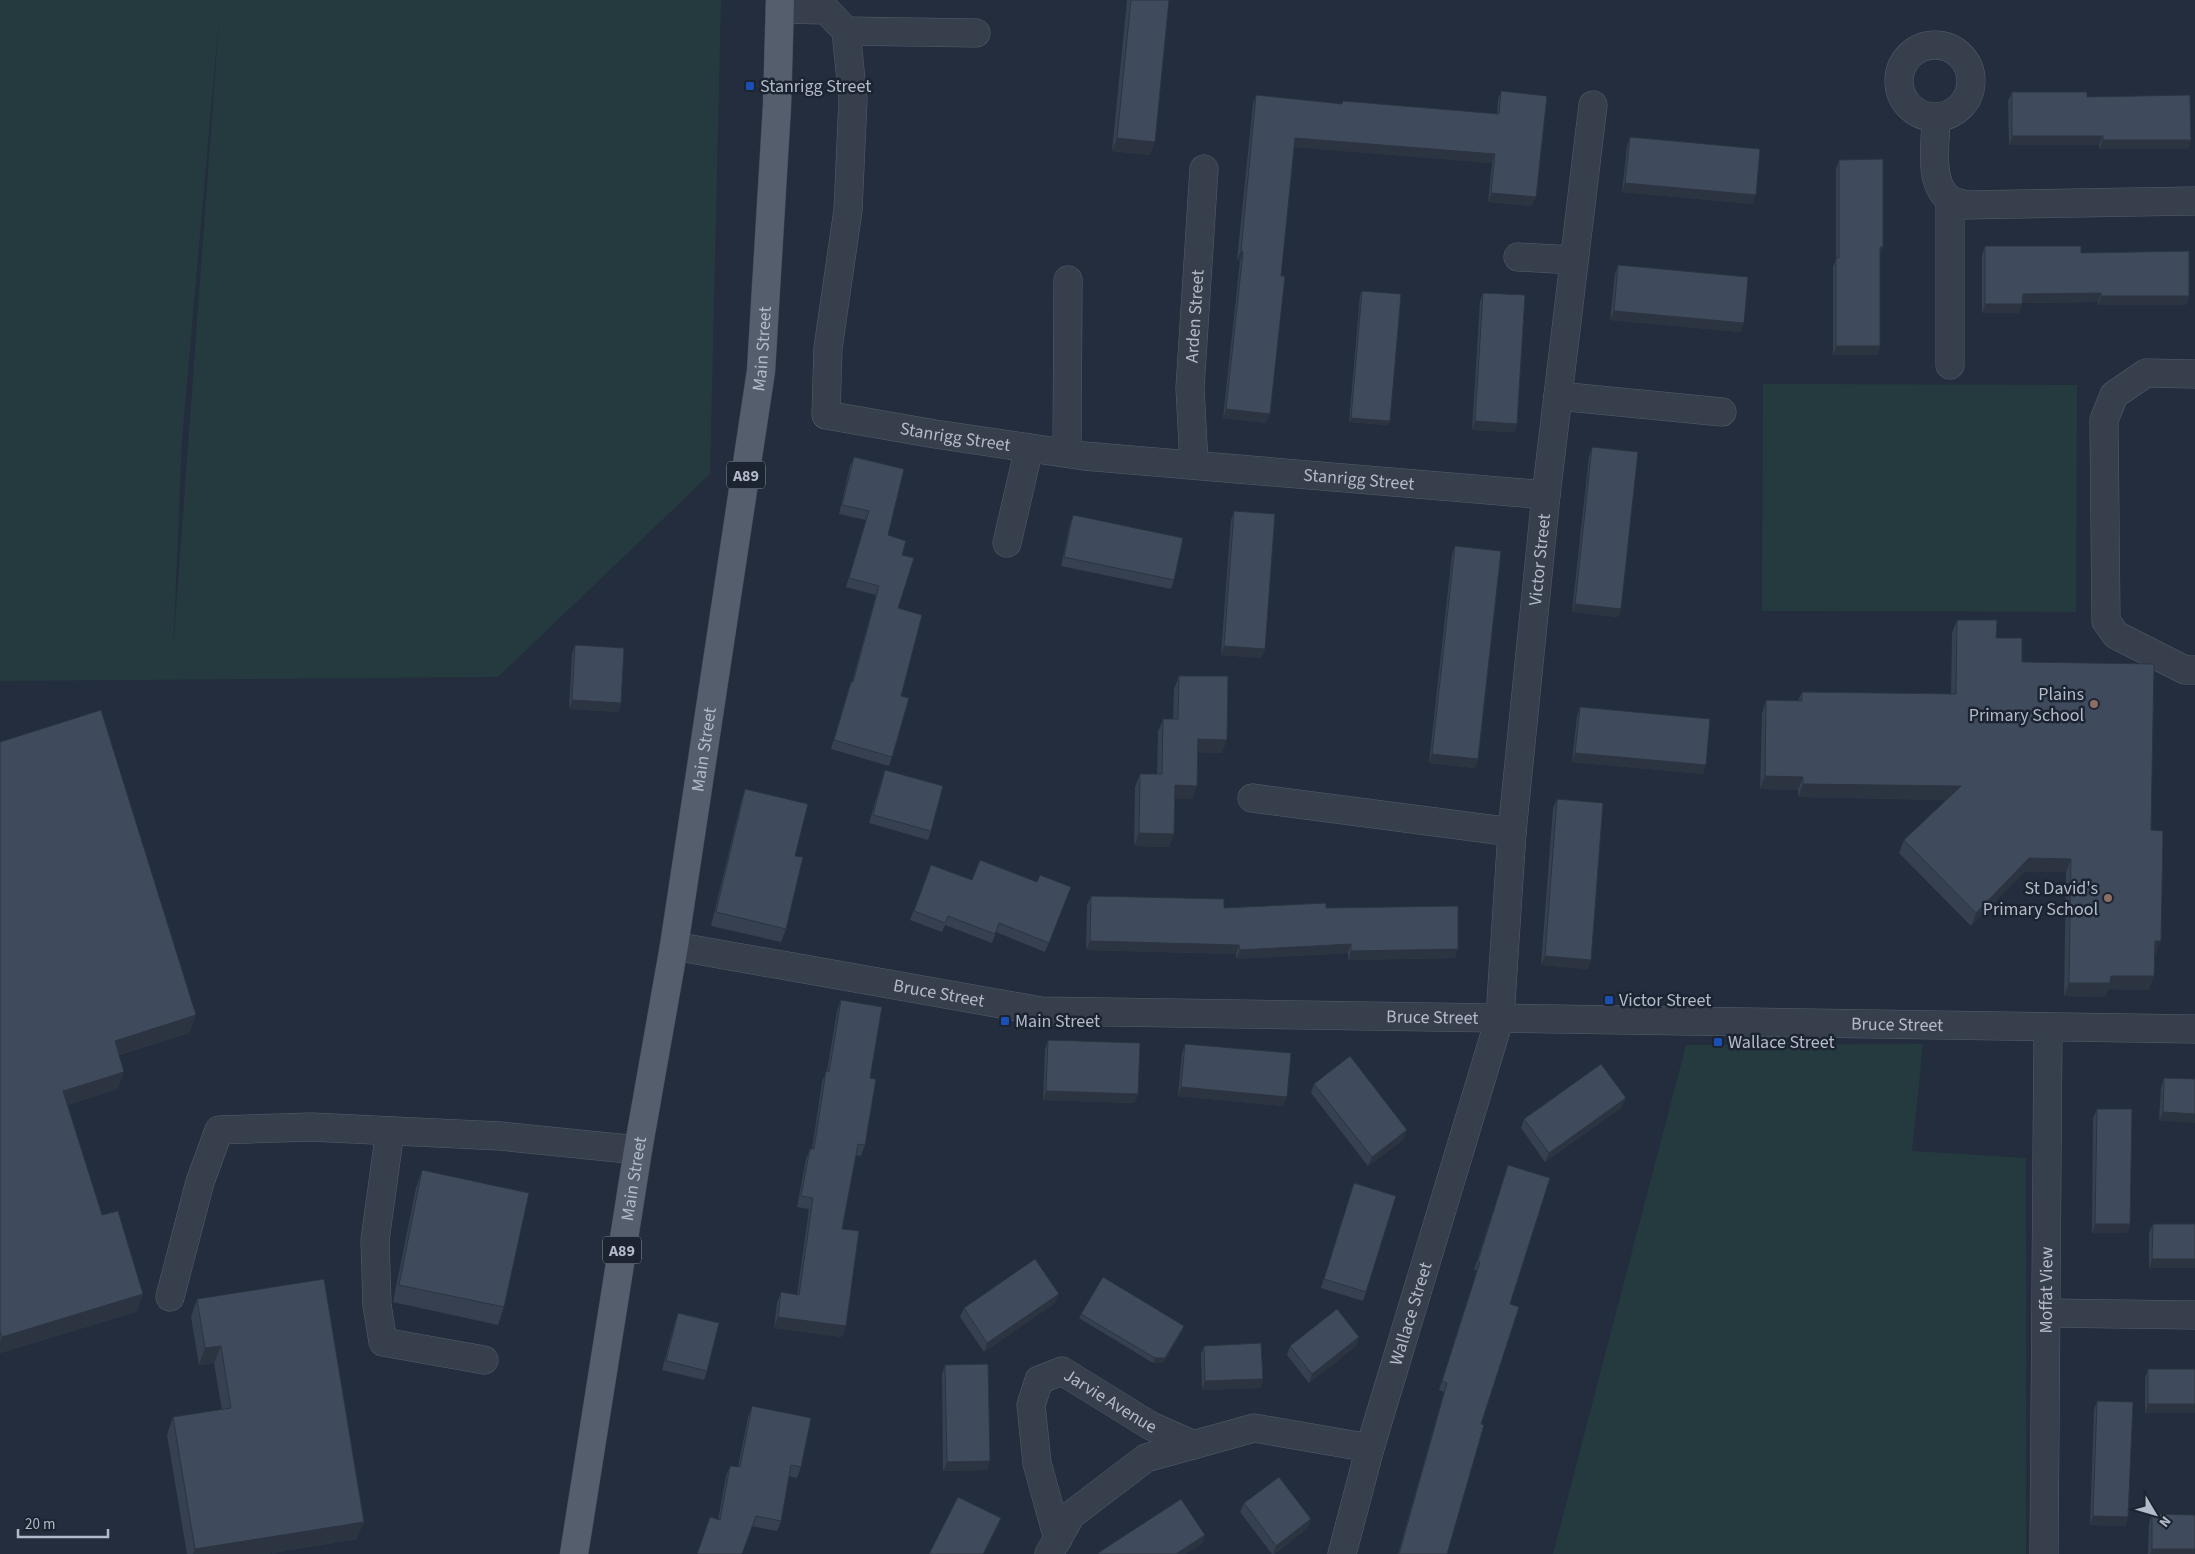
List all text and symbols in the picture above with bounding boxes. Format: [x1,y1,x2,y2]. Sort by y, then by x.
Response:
place label: Stanrigg Street [760,74,871,99]
marker: Stanrigg Street [744,80,756,92]
street label: Arden Street [1180,269,1211,364]
street label: Main Street [746,306,778,393]
street label: Stanrigg Street [898,416,1012,458]
road number: A89 [727,462,765,488]
street label: Stanrigg Street [1302,463,1415,497]
street label: Victor Street [1523,512,1557,607]
place label: Plains Primary School [1969,682,2084,728]
marker: Plains Primary School [2088,698,2100,710]
street label: Main Street [686,706,723,794]
place label: St David's Primary School [1983,876,2098,922]
marker: St David's Primary School [2102,892,2114,904]
street label: Bruce Street [891,973,986,1014]
place label: Victor Street [1619,988,1711,1013]
marker: Victor Street [1603,994,1615,1006]
street label: Bruce Street [1386,1004,1479,1031]
place label: Main Street [1015,1009,1100,1034]
street label: Bruce Street [1851,1012,1943,1038]
marker: Main Street [999,1015,1011,1027]
place label: Wallace Street [1728,1030,1835,1055]
marker: Wallace Street [1712,1036,1724,1048]
street label: Main Street [615,1135,653,1223]
road number: A89 [603,1236,641,1264]
street label: Moffat View [2034,1246,2059,1334]
street label: Wallace Street [1384,1259,1438,1368]
street label: Jarvie Avenue [1059,1363,1160,1440]
north arrow [2130,1489,2180,1539]
scale bar [18,1506,108,1538]
text: N [2154,1512,2175,1531]
text: 20 m [25,1514,55,1535]

